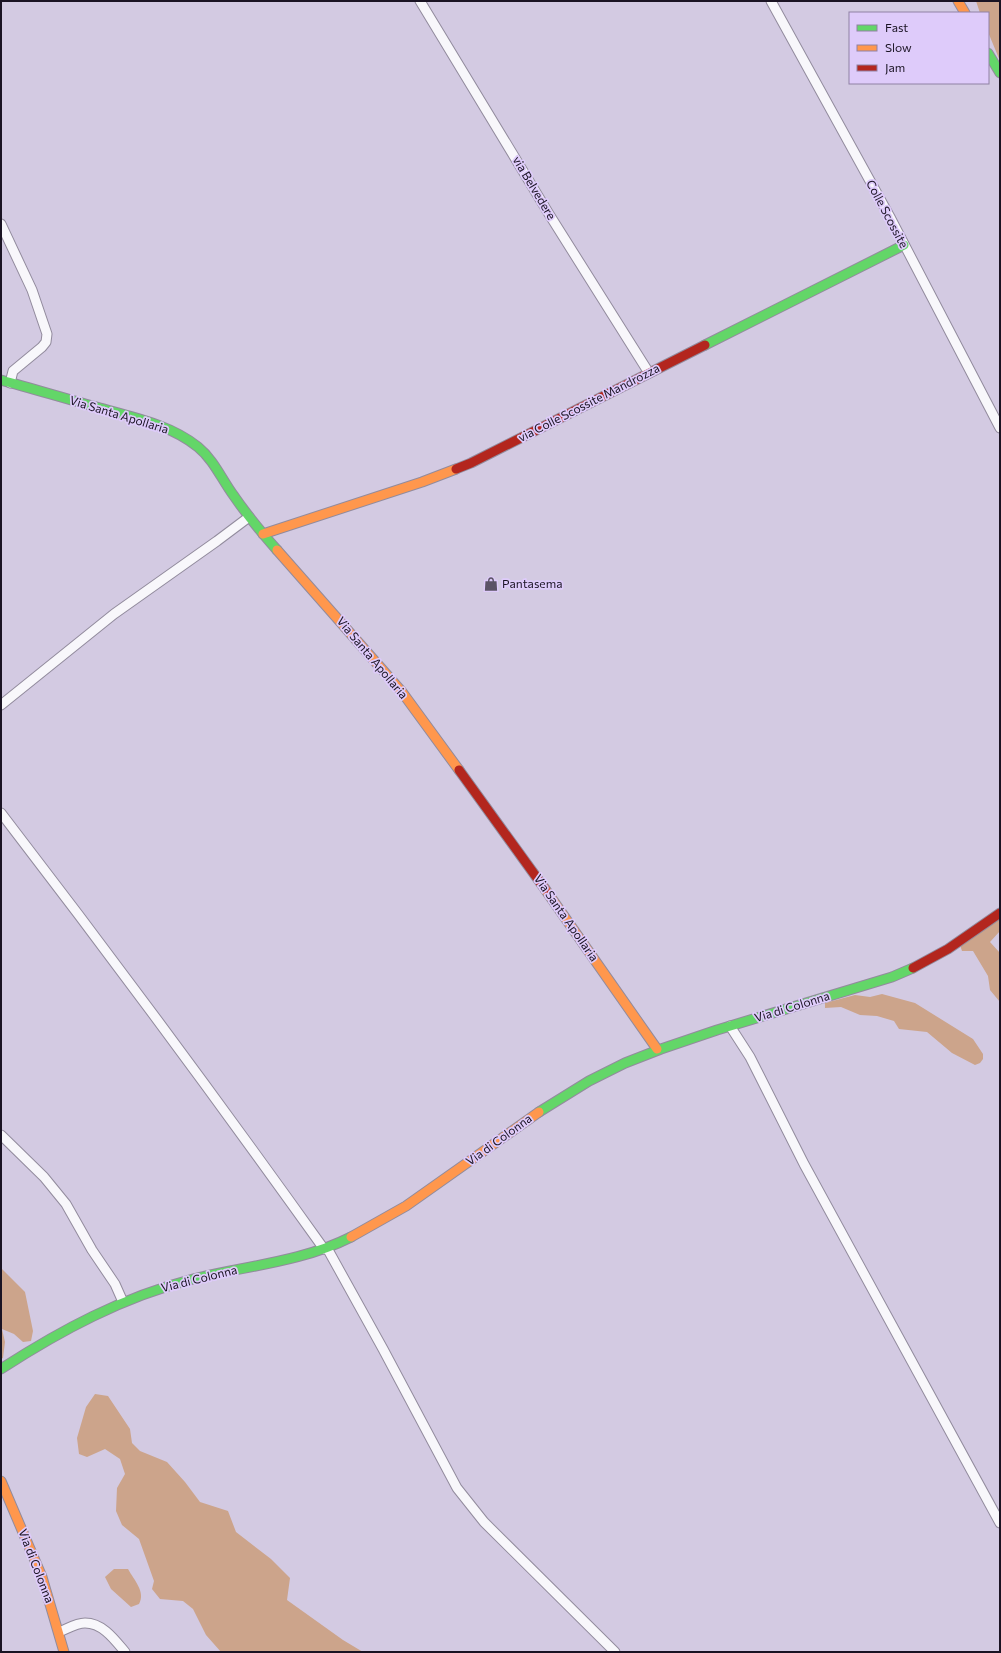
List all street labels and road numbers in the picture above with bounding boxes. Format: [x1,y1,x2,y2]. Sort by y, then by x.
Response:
street label: via Belvedere [510,153,559,222]
street label: Colle Scossite [864,177,912,250]
street label: via Colle Scossite Mandrozza [516,360,662,444]
street label: Via Santa Apollaria [68,392,170,436]
street label: Via Santa Apollaria [334,614,411,701]
street label: Via Santa Apollaria [532,871,602,963]
street label: Via di Colonna [752,988,831,1024]
street label: Via di Colonna [463,1111,534,1168]
street label: Via di Colonna [159,1262,238,1294]
street label: Via di Colonna [16,1527,57,1604]

